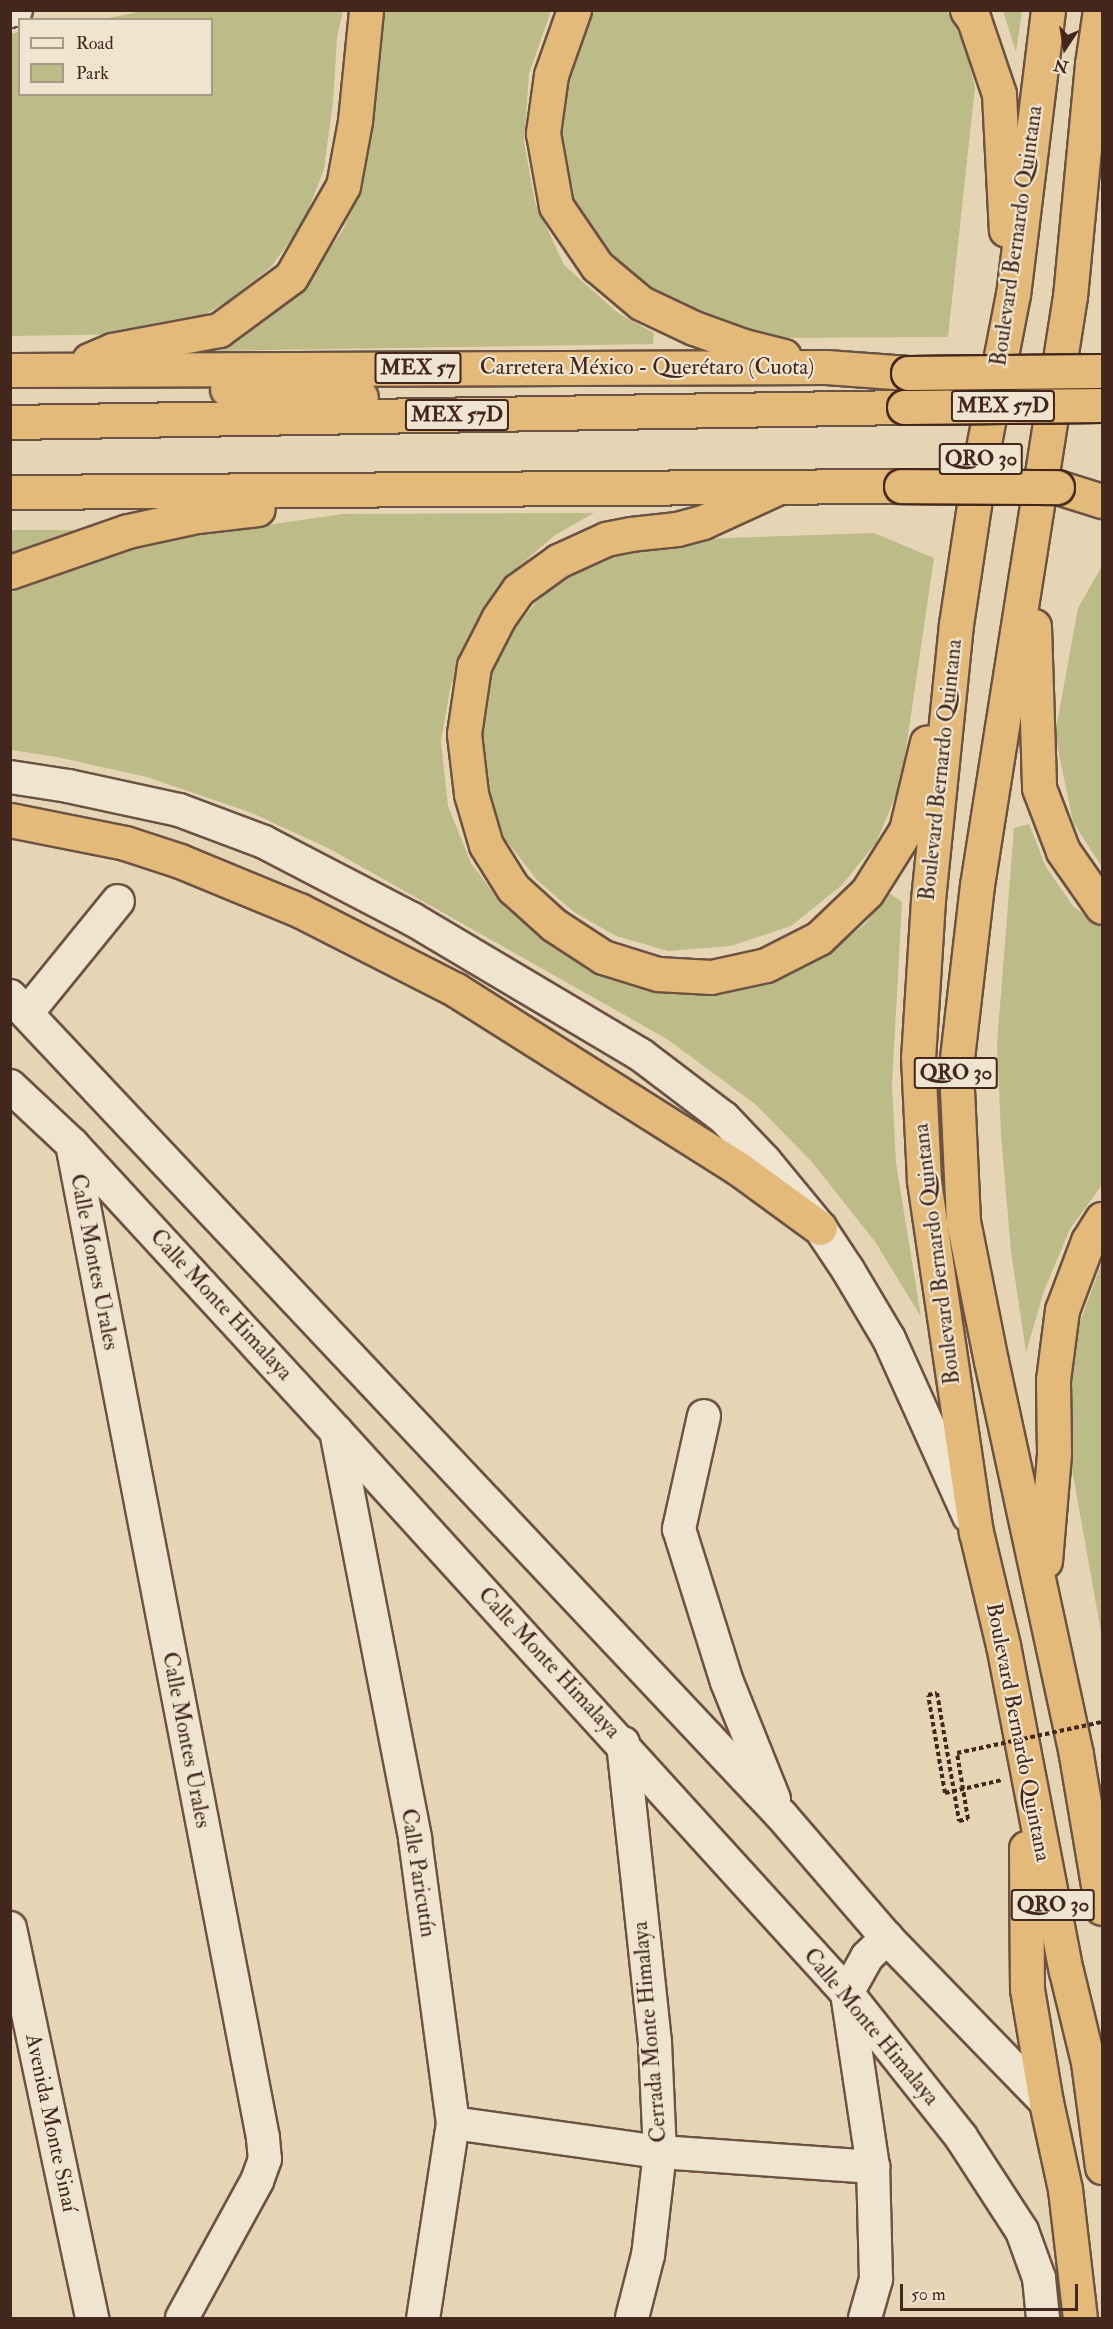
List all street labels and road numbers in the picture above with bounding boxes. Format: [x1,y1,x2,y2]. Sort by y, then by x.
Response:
street label: Boulevard Bernardo Quintana [986,104,1048,368]
road number: MEX 57 [374,350,462,386]
street label: Carretera México - Querétaro (Cuota) [480,355,814,381]
road number: MEX 57D [950,388,1056,424]
road number: MEX 57D [404,397,510,433]
road number: QRO 30 [938,441,1024,477]
street label: Boulevard Bernardo Quintana [914,638,968,902]
road number: QRO 30 [912,1055,1000,1091]
street label: Boulevard Bernardo Quintana [908,1122,966,1386]
street label: Calle Montes Urales [64,1172,124,1352]
street label: Calle Monte Himalaya [144,1224,298,1386]
street label: Calle Monte Himalaya [472,1582,626,1744]
street label: Boulevard Bernardo Quintana [980,1600,1056,1864]
street label: Calle Montes Urales [156,1650,216,1830]
street label: Calle Paricutín [395,1807,441,1939]
road number: QRO 30 [1010,1887,1096,1923]
street label: Cerrada Monte Himalaya [627,1920,673,2144]
street label: Calle Monte Himalaya [798,1943,944,2111]
street label: Avenida Monte Sinaí [19,2032,83,2214]

